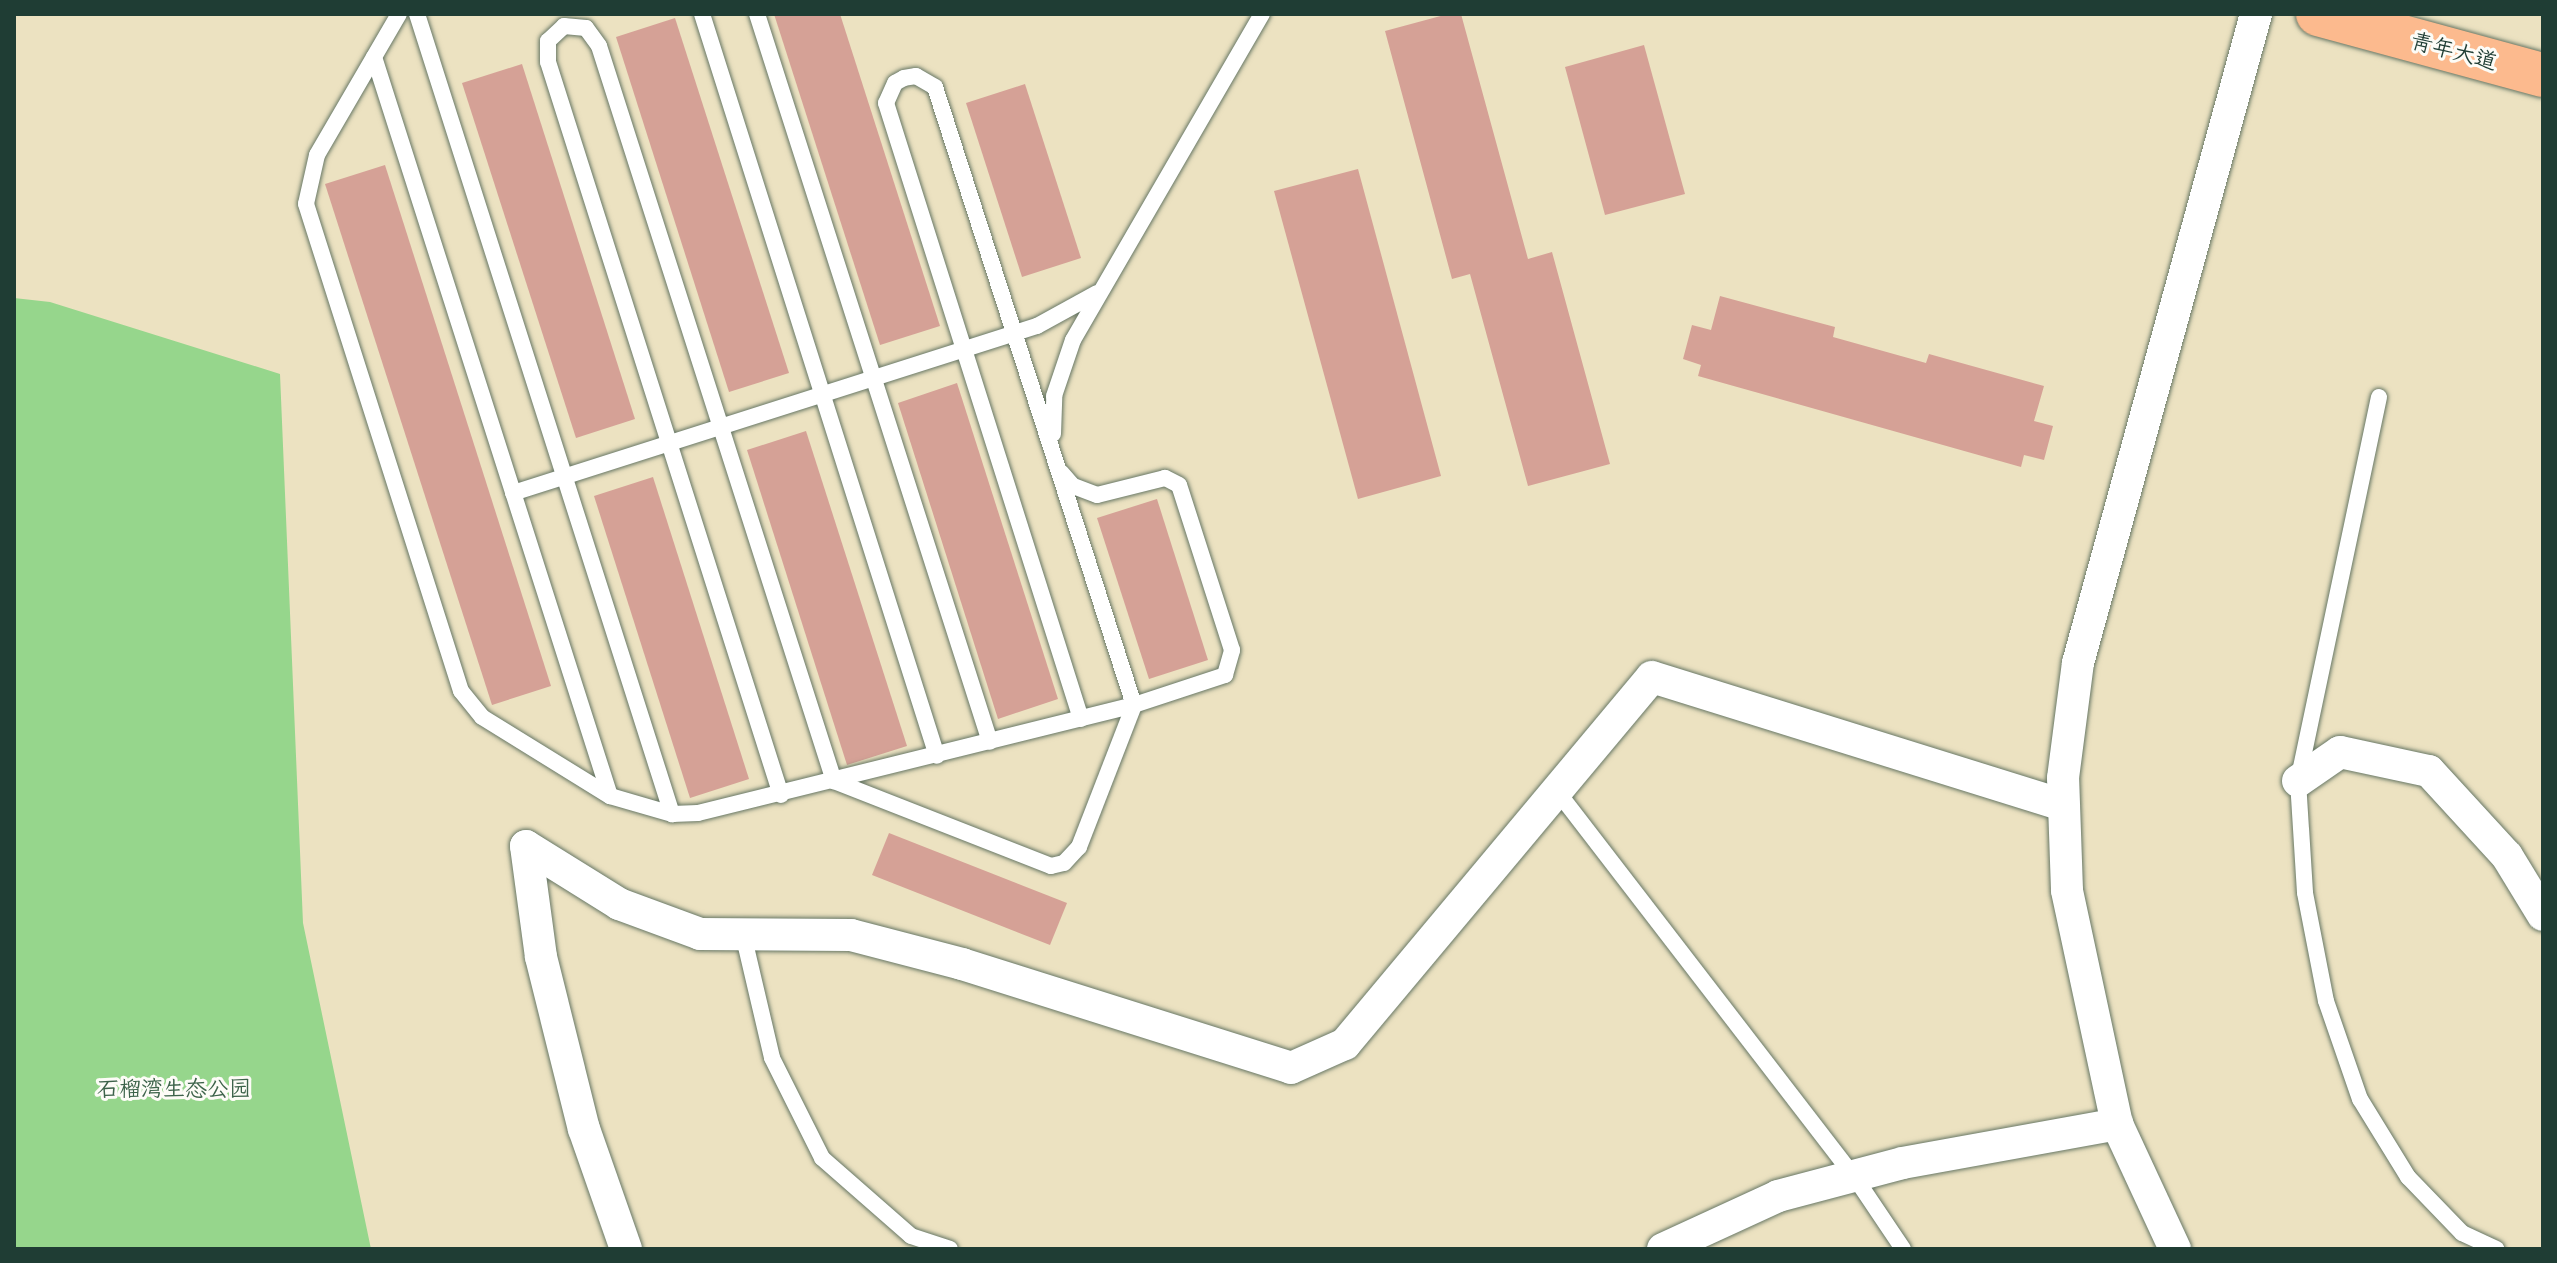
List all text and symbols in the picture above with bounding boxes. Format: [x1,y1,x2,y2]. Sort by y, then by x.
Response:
street label: 青年大道 [2408,27,2500,75]
park label: 石榴湾生态公园 [97,1076,251,1102]

